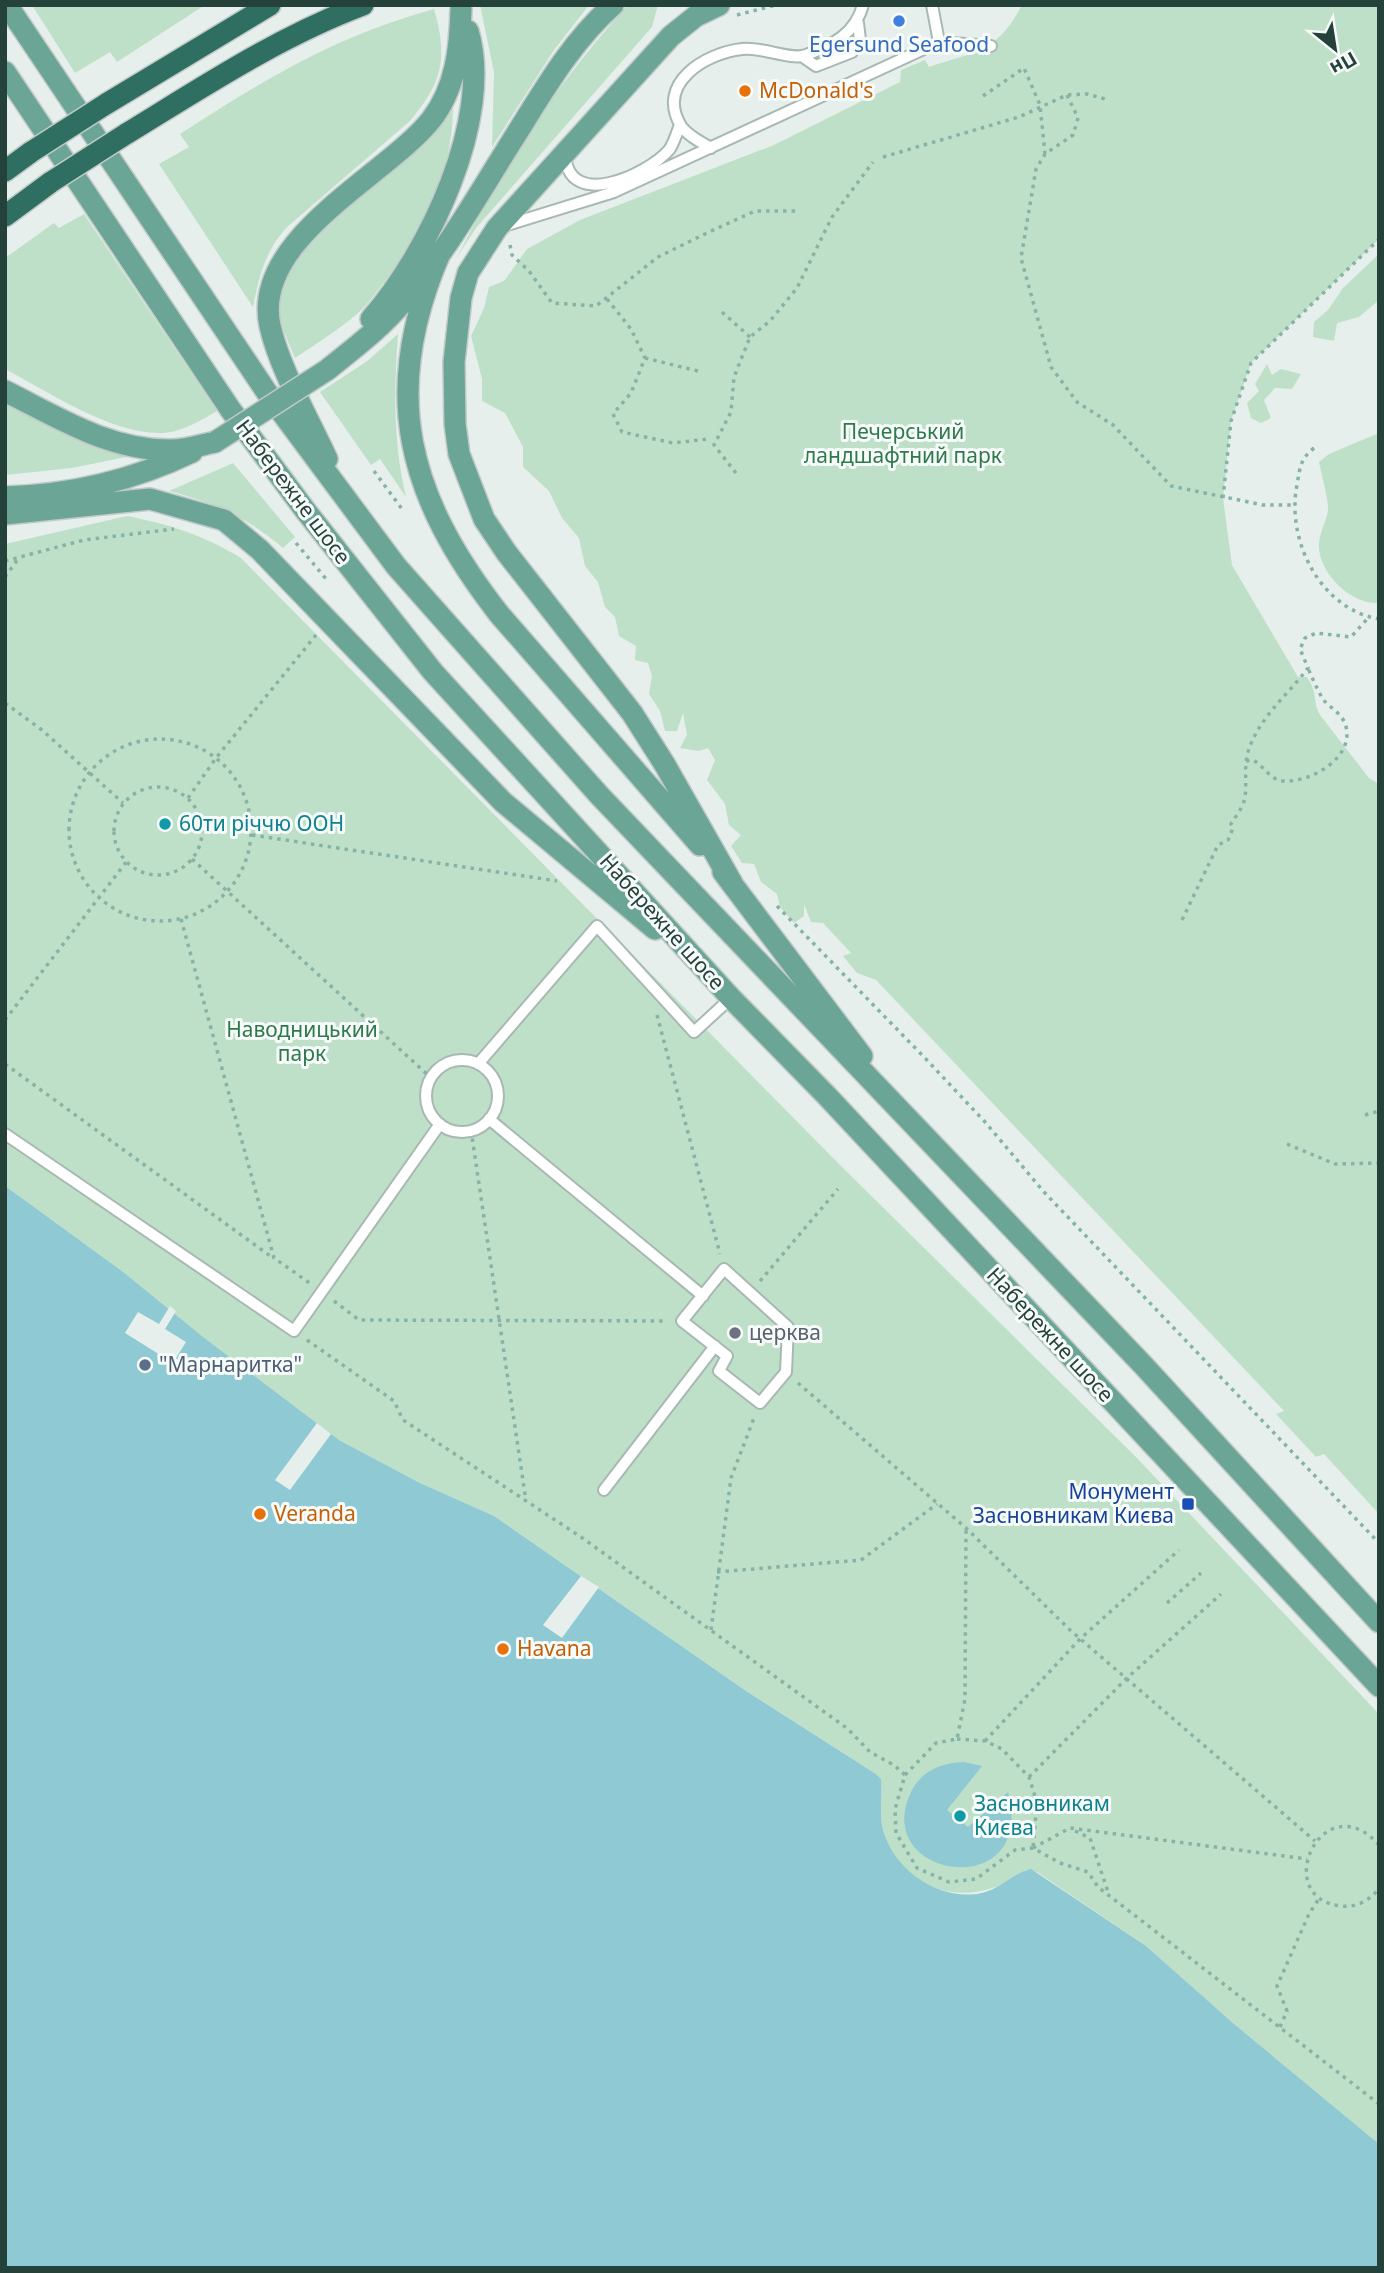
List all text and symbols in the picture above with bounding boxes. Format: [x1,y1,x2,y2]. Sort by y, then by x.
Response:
marker: Egersund Seafood [891,13,907,29]
north arrow [1300,14,1370,84]
place label: Egersund Seafood [809,30,989,58]
text: Пн [1325,46,1362,82]
place label: McDonald's [759,76,873,104]
marker: McDonald's [737,83,753,99]
street label: Набережне шосе [230,413,357,569]
park label: Печерський ландшафтний парк [804,417,1002,469]
place label: 60ти річчю ООН [179,809,344,837]
marker: 60ти річчю ООН [157,816,173,832]
street label: Набережне шосе [594,847,731,995]
park label: Наводницький парк [226,1015,378,1067]
street label: Набережне шосе [981,1261,1120,1408]
place label: церква [749,1318,821,1346]
marker: церква [727,1325,743,1341]
place label: "Марнаритка" [159,1350,302,1378]
marker: "Марнаритка" [137,1357,153,1373]
place label: Монумент Засновникам Києва [973,1477,1174,1529]
marker: Монумент Засновникам Києва [1180,1496,1196,1512]
place label: Veranda [274,1499,356,1527]
marker: Veranda [252,1506,268,1522]
place label: Havana [517,1634,592,1662]
marker: Havana [495,1641,511,1657]
place label: Засновникам Києва [974,1789,1110,1841]
marker: Засновникам Києва [952,1808,968,1824]

